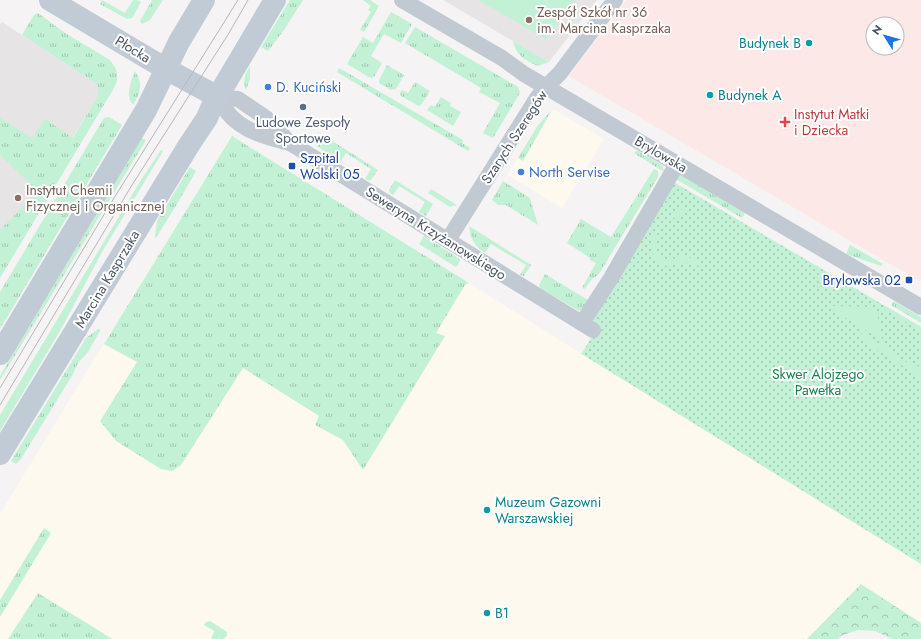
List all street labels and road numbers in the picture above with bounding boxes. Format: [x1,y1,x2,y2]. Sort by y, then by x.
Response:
street label: Płocka [112,31,154,67]
street label: Szarych Szeregów [476,86,552,188]
street label: Brylowska [631,131,691,177]
street label: Seweryna Krzyżanowskiego [362,181,511,285]
street label: Marcina Kasprzaka [70,226,144,332]

